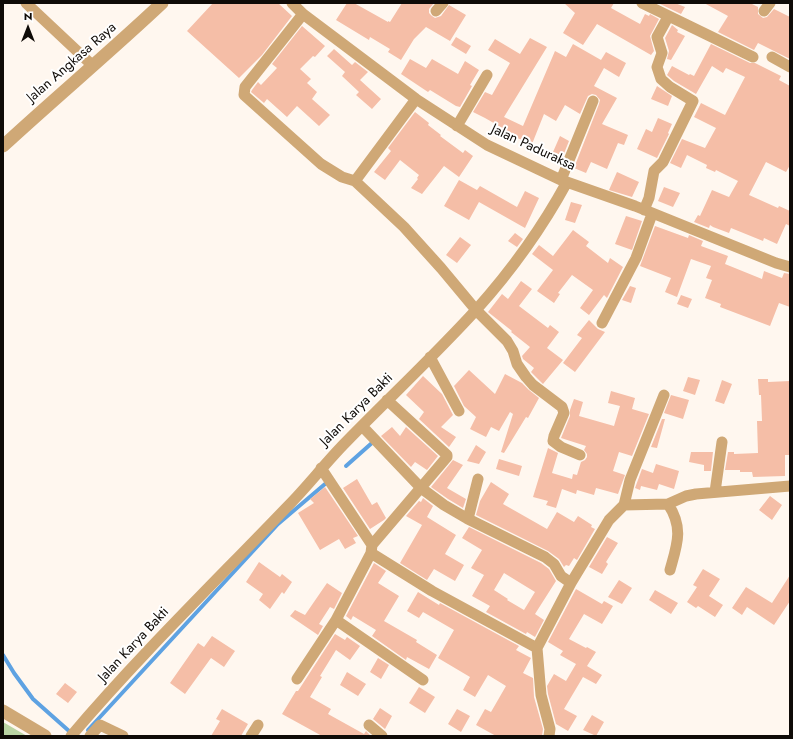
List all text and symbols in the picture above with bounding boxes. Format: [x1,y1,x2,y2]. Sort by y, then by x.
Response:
north arrow [8,8,48,48]
text: N [24,8,32,24]
street label: Jalan Angkasa Raya [24,20,120,106]
street label: Jalan Paduraksa [488,121,578,175]
street label: Jalan Karya Bakti [317,370,397,450]
street label: Jalan Karya Bakti [95,604,173,686]

